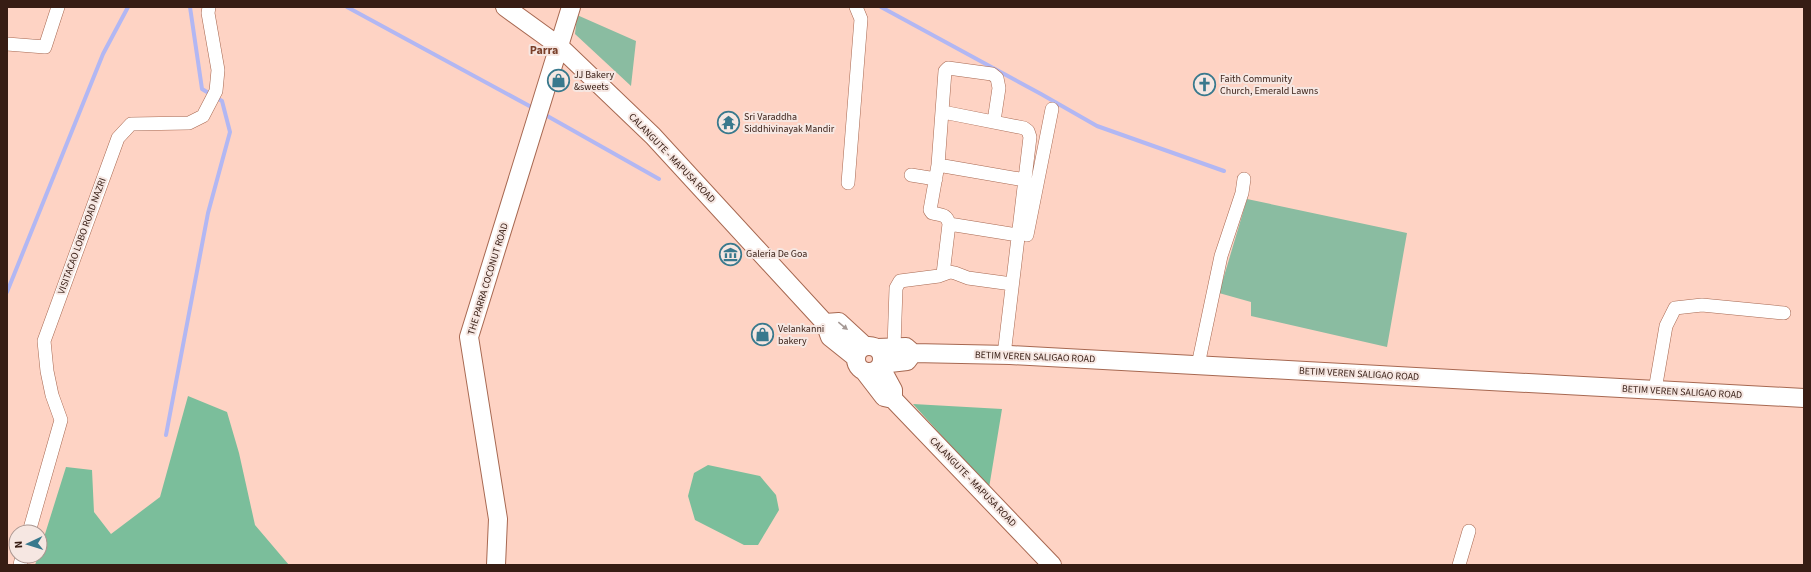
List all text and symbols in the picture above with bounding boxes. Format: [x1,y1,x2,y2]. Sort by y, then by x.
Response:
district label: Parra [530,42,558,59]
shop icon: JJ Bakery &sweets [546,68,572,94]
place label: JJ Bakery &sweets [574,68,615,94]
church icon: Faith Community Church, Emerald Lawns [1191,72,1217,98]
place label: Faith Community Church, Emerald Lawns [1220,72,1318,98]
street label: CALANGUTE - MAPUSA ROAD [625,110,719,206]
temple icon: Sri Varaddha Siddhivinayak Mandir [715,110,741,136]
place label: Sri Varaddha Siddhivinayak Mandir [744,110,835,136]
street label: VISITACAO LOBO ROAD NAZRI [54,176,110,296]
street label: THE PARRA COCONUT ROAD [464,221,512,337]
museum icon: Galeria De Goa [718,241,744,267]
place label: Galeria De Goa [746,247,807,261]
shop icon: Velankanni bakery [749,322,775,348]
place label: Velankanni bakery [778,322,824,348]
one-way arrow [838,322,849,331]
street label: BETIM VEREN SALIGAO ROAD [975,348,1095,366]
street label: BETIM VEREN SALIGAO ROAD [1298,364,1420,384]
street label: BETIM VEREN SALIGAO ROAD [1621,382,1743,402]
street label: CALANGUTE - MAPUSA ROAD [926,434,1020,530]
north arrow [8,524,48,564]
text: N [11,540,26,549]

